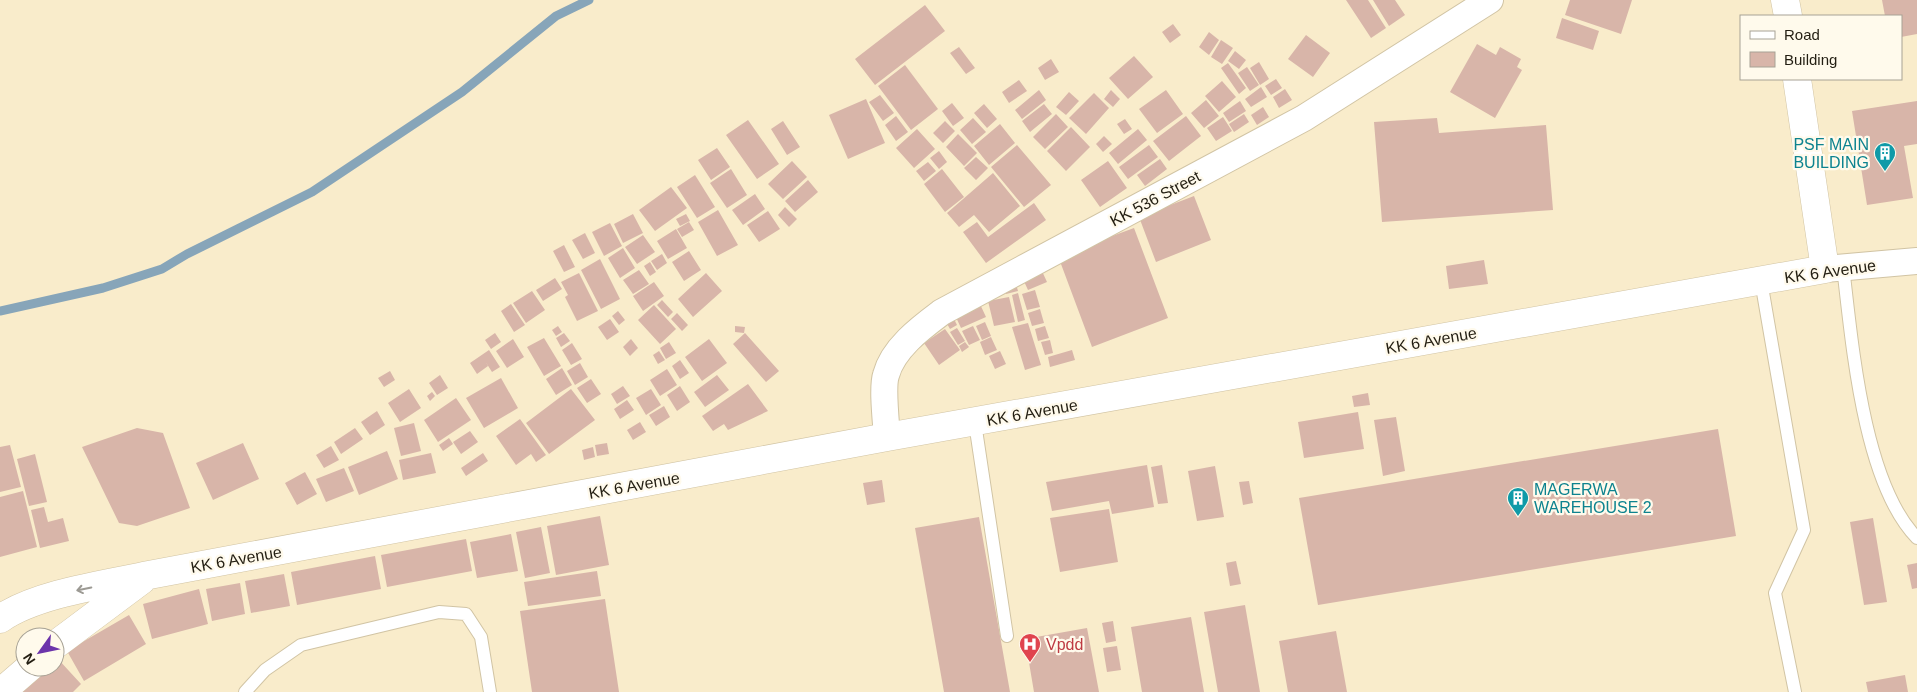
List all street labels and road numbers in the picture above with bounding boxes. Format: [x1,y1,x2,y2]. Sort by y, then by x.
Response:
street label: KK 536 Street [1107,167,1204,229]
street label: KK 6 Avenue [1783,257,1877,286]
street label: KK 6 Avenue [1384,324,1478,357]
street label: KK 6 Avenue [985,396,1079,429]
street label: KK 6 Avenue [587,469,681,502]
street label: KK 6 Avenue [189,543,283,576]

